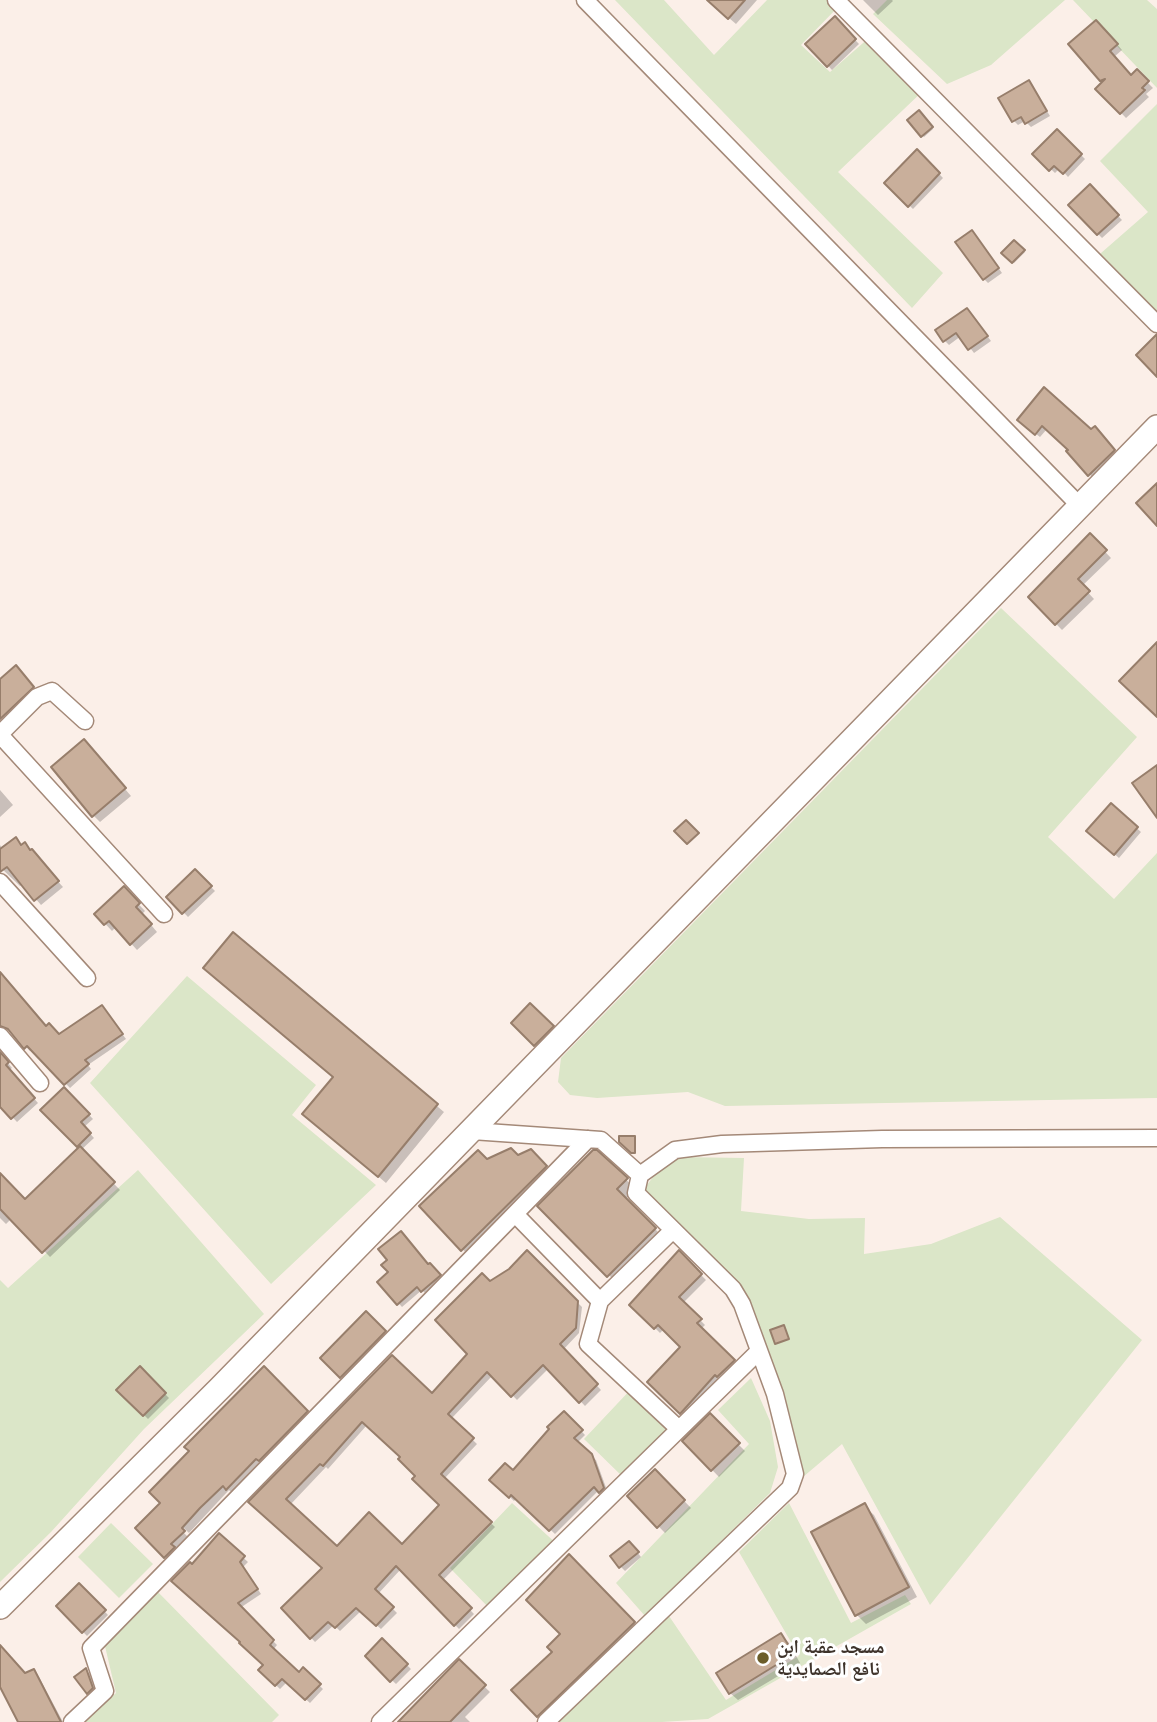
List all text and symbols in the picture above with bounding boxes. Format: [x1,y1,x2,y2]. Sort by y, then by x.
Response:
place label: مسجد عقبة ابن نافع الصمايدية [777,1636,885,1680]
marker: مسجد عقبة ابن نافع الصمايدية [755,1650,771,1666]

